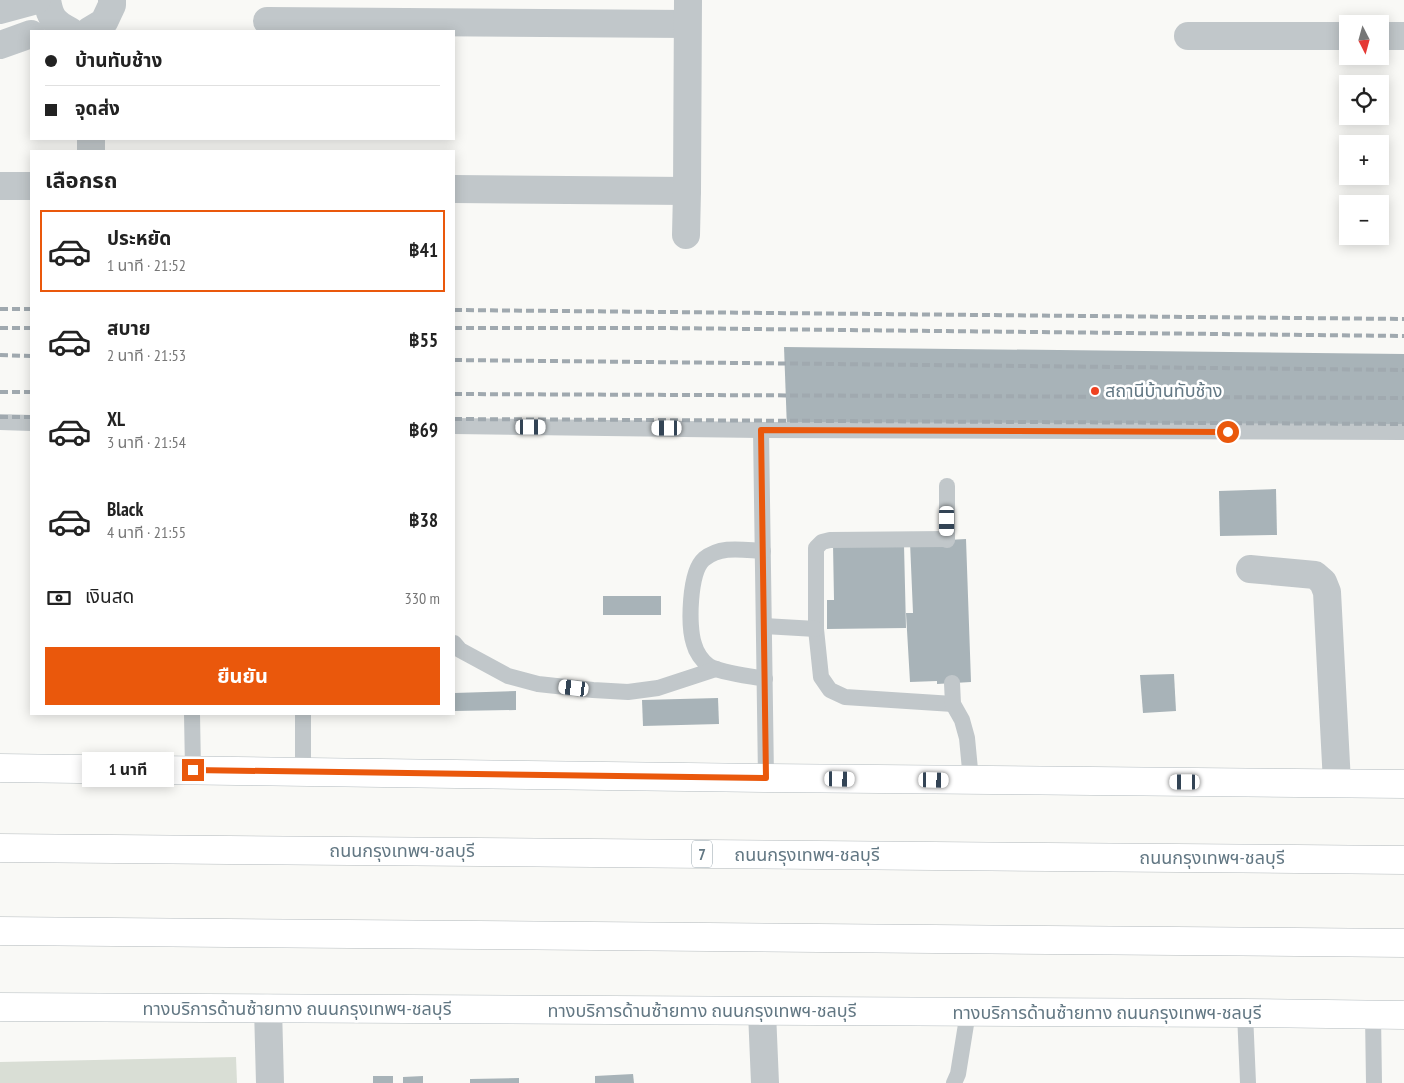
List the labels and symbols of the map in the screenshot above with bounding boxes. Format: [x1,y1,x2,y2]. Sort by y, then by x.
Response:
north arrow [1339,15,1389,65]
place label: สถานีบ้านทับช้าง [1105,379,1222,402]
marker: สถานีบ้านทับช้าง [1089,385,1101,397]
car [516,420,546,435]
car [652,421,682,436]
route start [1217,421,1239,443]
car [939,506,954,536]
car [558,679,589,697]
callout: 1 นาที [83,752,176,788]
route end [182,759,204,781]
car [824,771,855,787]
car [918,772,949,788]
car [1170,775,1200,790]
street label: ถนนกรุงเทพฯ-ชลบุรี [329,839,475,862]
road number: 7 [692,841,712,868]
street label: ถนนกรุงเทพฯ-ชลบุรี [734,843,880,866]
street label: ถนนกรุงเทพฯ-ชลบุรี [1139,846,1285,869]
street label: ทางบริการด้านซ้ายทาง ถนนกรุงเทพฯ-ชลบุรี [142,997,452,1020]
street label: ทางบริการด้านซ้ายทาง ถนนกรุงเทพฯ-ชลบุรี [547,999,857,1022]
street label: ทางบริการด้านซ้ายทาง ถนนกรุงเทพฯ-ชลบุรี [952,1001,1262,1024]

